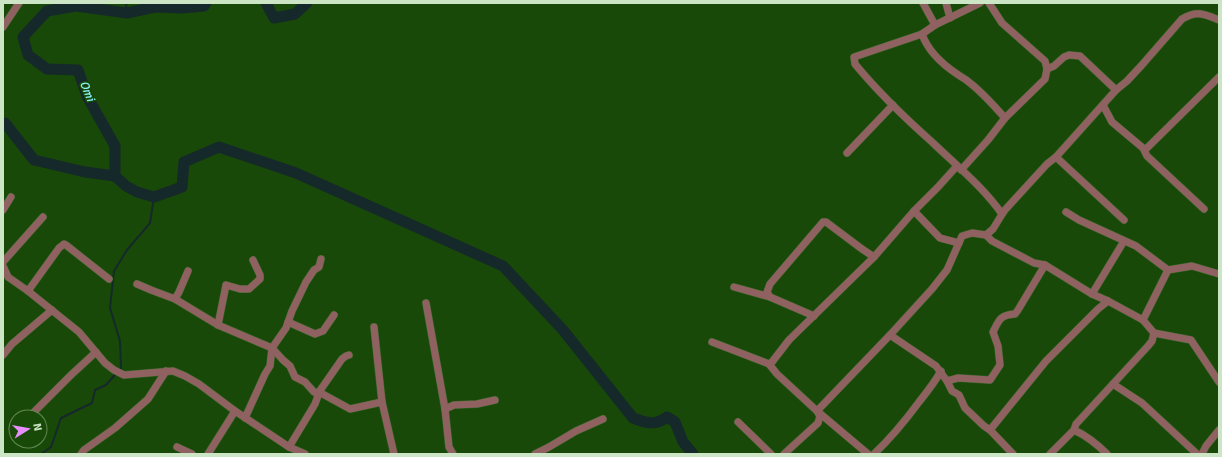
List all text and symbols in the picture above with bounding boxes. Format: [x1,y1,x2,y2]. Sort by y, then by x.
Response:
water label: Omi [76,79,98,105]
north arrow [8,409,48,449]
text: N [30,422,44,432]

